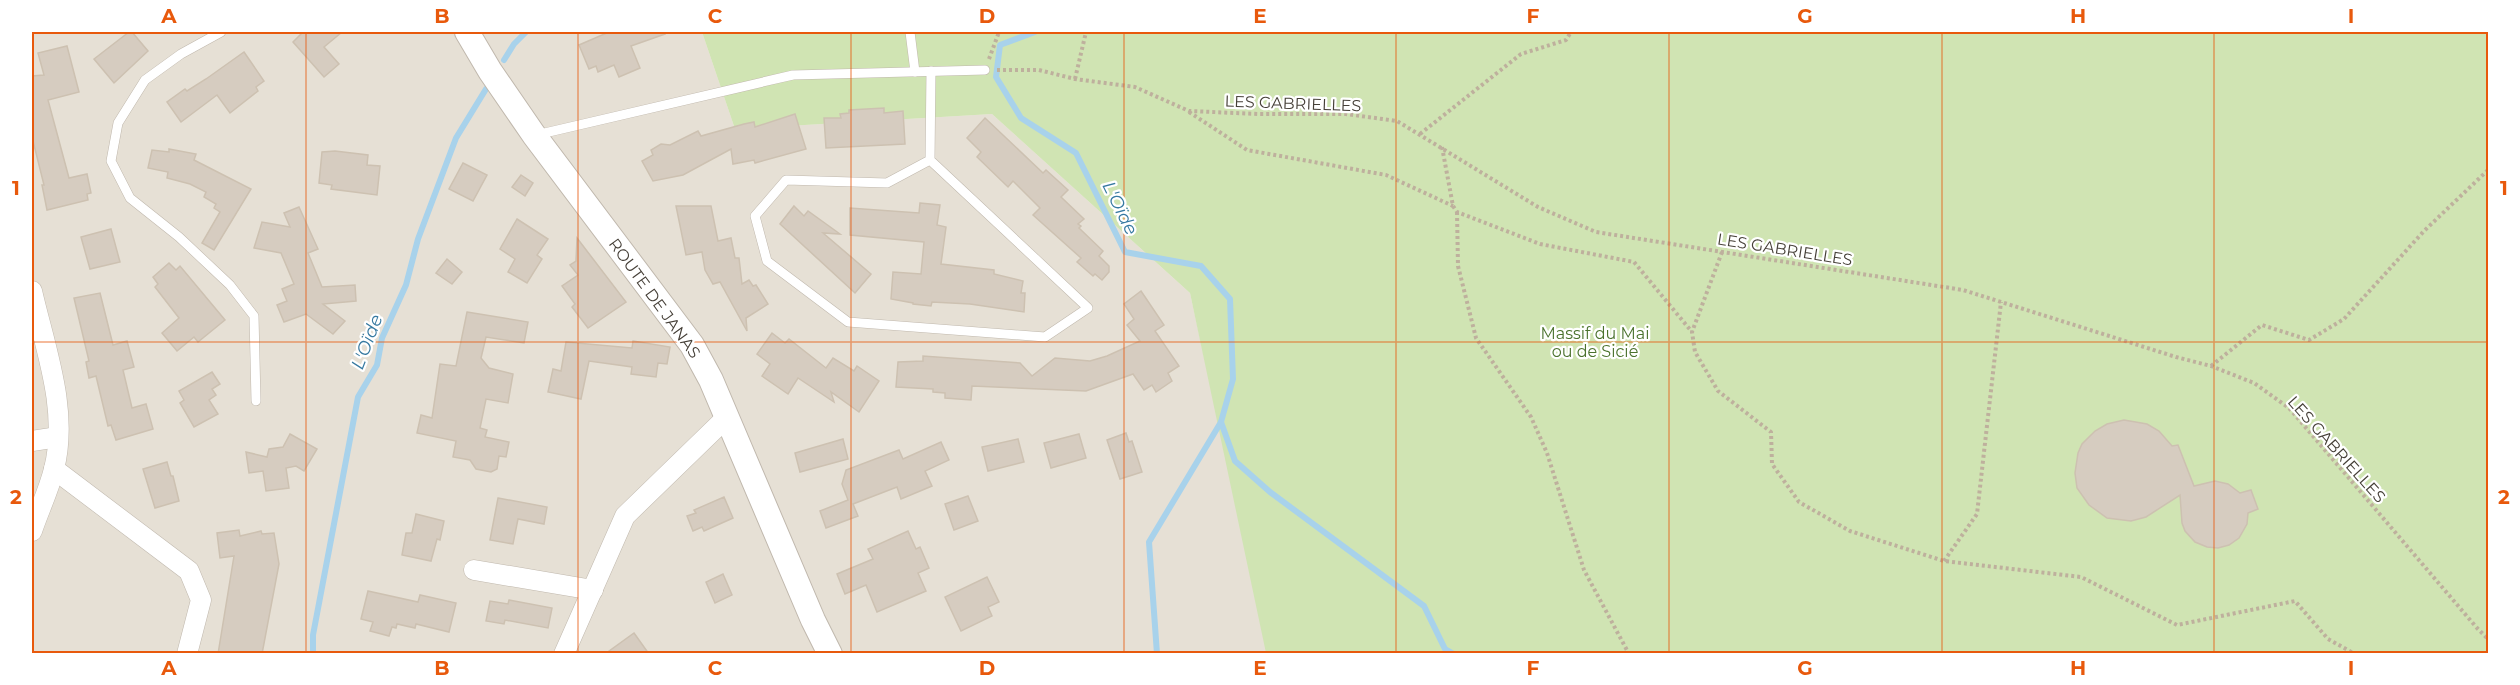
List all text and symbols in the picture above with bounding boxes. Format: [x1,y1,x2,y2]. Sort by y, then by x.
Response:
text: A [160,4,177,28]
text: B [434,4,450,28]
text: C [708,4,723,28]
text: D [979,4,995,28]
text: E [1253,4,1267,28]
text: F [1527,4,1540,28]
text: G [1797,4,1813,28]
text: H [2070,4,2086,28]
text: I [2348,4,2354,28]
street label: LES GABRIELLES [1224,92,1362,115]
text: 1 [12,176,20,200]
text: 1 [2500,176,2508,200]
water label: L'Oïde [1098,177,1142,239]
street label: LES GABRIELLES [1716,229,1854,270]
street label: ROUTE DE JANAS [605,235,704,362]
water label: L'Oïde [346,311,388,373]
park label: Massif du Mai ou de Sicié [1540,324,1650,361]
street label: LES GABRIELLES [2284,392,2389,507]
text: 2 [10,485,22,509]
text: 2 [2498,485,2510,509]
text: A [160,656,177,680]
text: B [434,656,450,680]
text: C [708,656,723,680]
text: D [979,656,995,680]
text: E [1253,656,1267,680]
text: F [1527,656,1540,680]
text: G [1797,656,1813,680]
text: H [2070,656,2086,680]
text: I [2348,656,2354,680]

